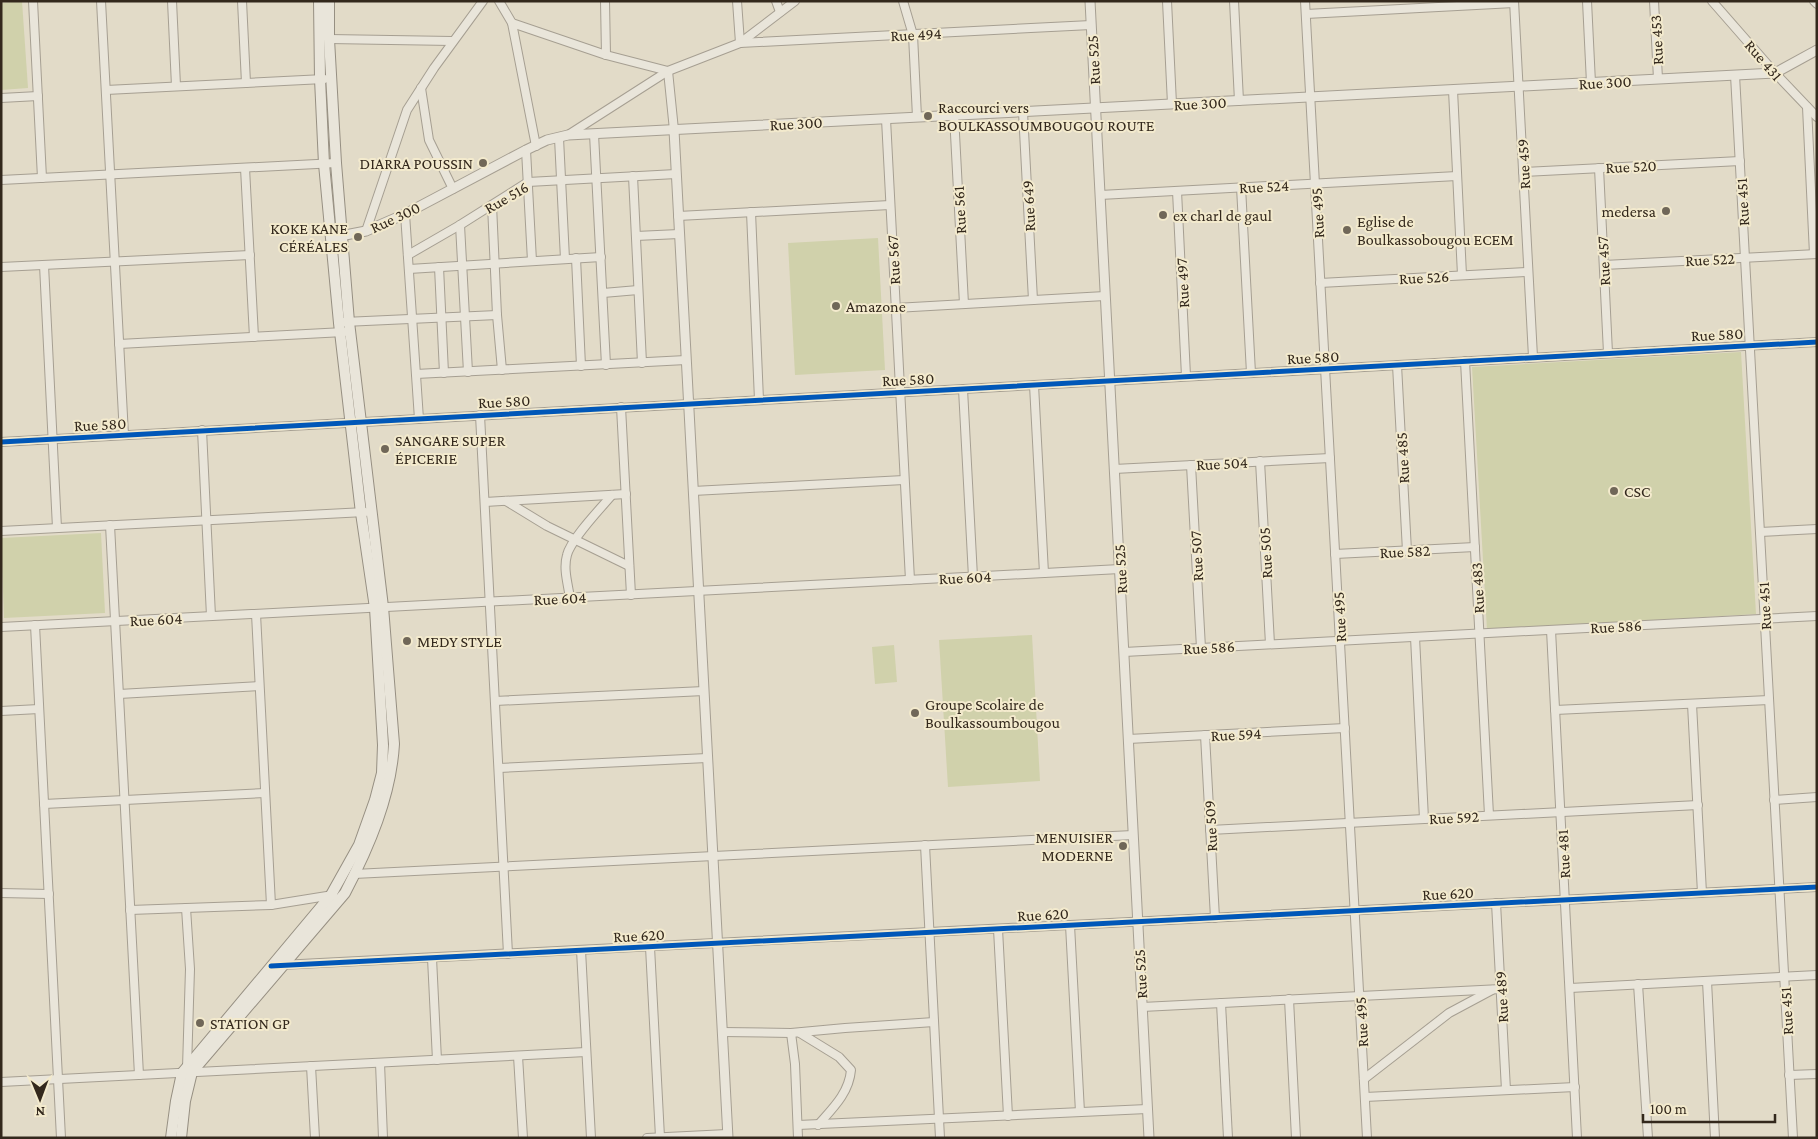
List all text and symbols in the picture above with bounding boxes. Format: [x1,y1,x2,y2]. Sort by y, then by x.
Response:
street label: Rue 453 [1647,14,1666,65]
street label: Rue 494 [890,25,942,44]
street label: Rue 525 [1084,35,1103,85]
street label: Rue 431 [1741,37,1786,84]
street label: Rue 300 [1578,73,1632,92]
street label: Rue 300 [1173,94,1227,113]
place label: Raccourci vers BOULKASSOUMBOUGOU ROUTE [938,99,1155,134]
marker: Raccourci vers BOULKASSOUMBOUGOU ROUTE [922,110,934,122]
street label: Rue 300 [769,114,823,133]
street label: Rue 459 [1514,138,1533,190]
place label: DIARRA POUSSIN [360,155,473,172]
marker: DIARRA POUSSIN [477,157,489,169]
street label: Rue 520 [1605,157,1657,176]
street label: Rue 524 [1239,177,1290,196]
street label: Rue 516 [481,178,531,217]
street label: Rue 451 [1733,178,1752,226]
street label: Rue 649 [1019,180,1038,232]
street label: Rue 561 [950,185,969,234]
street label: Rue 495 [1308,187,1327,239]
street label: Rue 300 [368,199,423,236]
place label: medersa [1601,203,1657,220]
marker: medersa [1660,205,1672,217]
place label: ex charl de gaul [1173,207,1272,225]
marker: ex charl de gaul [1157,209,1169,221]
place label: Eglise de Boulkassobougou ECEM [1357,213,1514,249]
place label: KOKE KANE CÉRÉALES [270,220,348,255]
marker: Eglise de Boulkassobougou ECEM [1341,224,1353,236]
marker: KOKE KANE CÉRÉALES [352,231,364,243]
street label: Rue 567 [884,234,903,285]
street label: Rue 457 [1594,235,1613,286]
street label: Rue 522 [1685,250,1736,269]
street label: Rue 497 [1173,257,1192,309]
street label: Rue 526 [1399,268,1449,287]
place label: Amazone [846,298,906,315]
marker: Amazone [830,300,842,312]
street label: Rue 580 [1690,325,1744,344]
street label: Rue 580 [1286,348,1340,367]
street label: Rue 580 [881,370,935,389]
street label: Rue 580 [477,392,531,411]
street label: Rue 580 [73,415,127,434]
place label: SANGARE SUPER ÉPICERIE [395,432,505,467]
street label: Rue 485 [1393,432,1412,484]
marker: SANGARE SUPER ÉPICERIE [379,443,391,455]
street label: Rue 504 [1196,454,1248,473]
place label: CSC [1624,483,1650,500]
marker: CSC [1608,485,1620,497]
street label: Rue 505 [1256,527,1275,579]
street label: Rue 507 [1187,530,1206,582]
street label: Rue 582 [1379,542,1431,561]
street label: Rue 525 [1111,544,1130,594]
street label: Rue 483 [1468,562,1487,614]
street label: Rue 604 [938,568,992,587]
street label: Rue 451 [1755,582,1774,630]
street label: Rue 604 [533,589,587,608]
street label: Rue 495 [1330,591,1349,643]
street label: Rue 604 [129,610,183,629]
street label: Rue 586 [1590,617,1642,636]
place label: MEDY STYLE [417,633,502,650]
marker: MEDY STYLE [401,635,413,647]
street label: Rue 586 [1183,638,1235,657]
place label: Groupe Scolaire de Boulkassoumbougou [925,696,1060,732]
marker: Groupe Scolaire de Boulkassoumbougou [909,707,921,719]
street label: Rue 594 [1210,725,1262,744]
street label: Rue 509 [1201,800,1220,852]
street label: Rue 592 [1429,808,1480,827]
place label: MENUISIER MODERNE [1035,829,1113,864]
street label: Rue 481 [1554,829,1573,879]
marker: MENUISIER MODERNE [1117,840,1129,852]
street label: Rue 620 [1422,884,1474,903]
street label: Rue 620 [1017,905,1069,924]
street label: Rue 620 [613,926,665,945]
street label: Rue 525 [1131,949,1150,999]
street label: Rue 489 [1492,971,1511,1023]
street label: Rue 451 [1777,987,1796,1035]
street label: Rue 495 [1352,996,1371,1048]
place label: STATION GP [210,1015,290,1032]
marker: STATION GP [194,1017,206,1029]
north arrow [15,1074,65,1124]
scale bar [1643,1092,1776,1124]
text: 100 m [1650,1101,1687,1117]
text: N [35,1104,45,1120]

